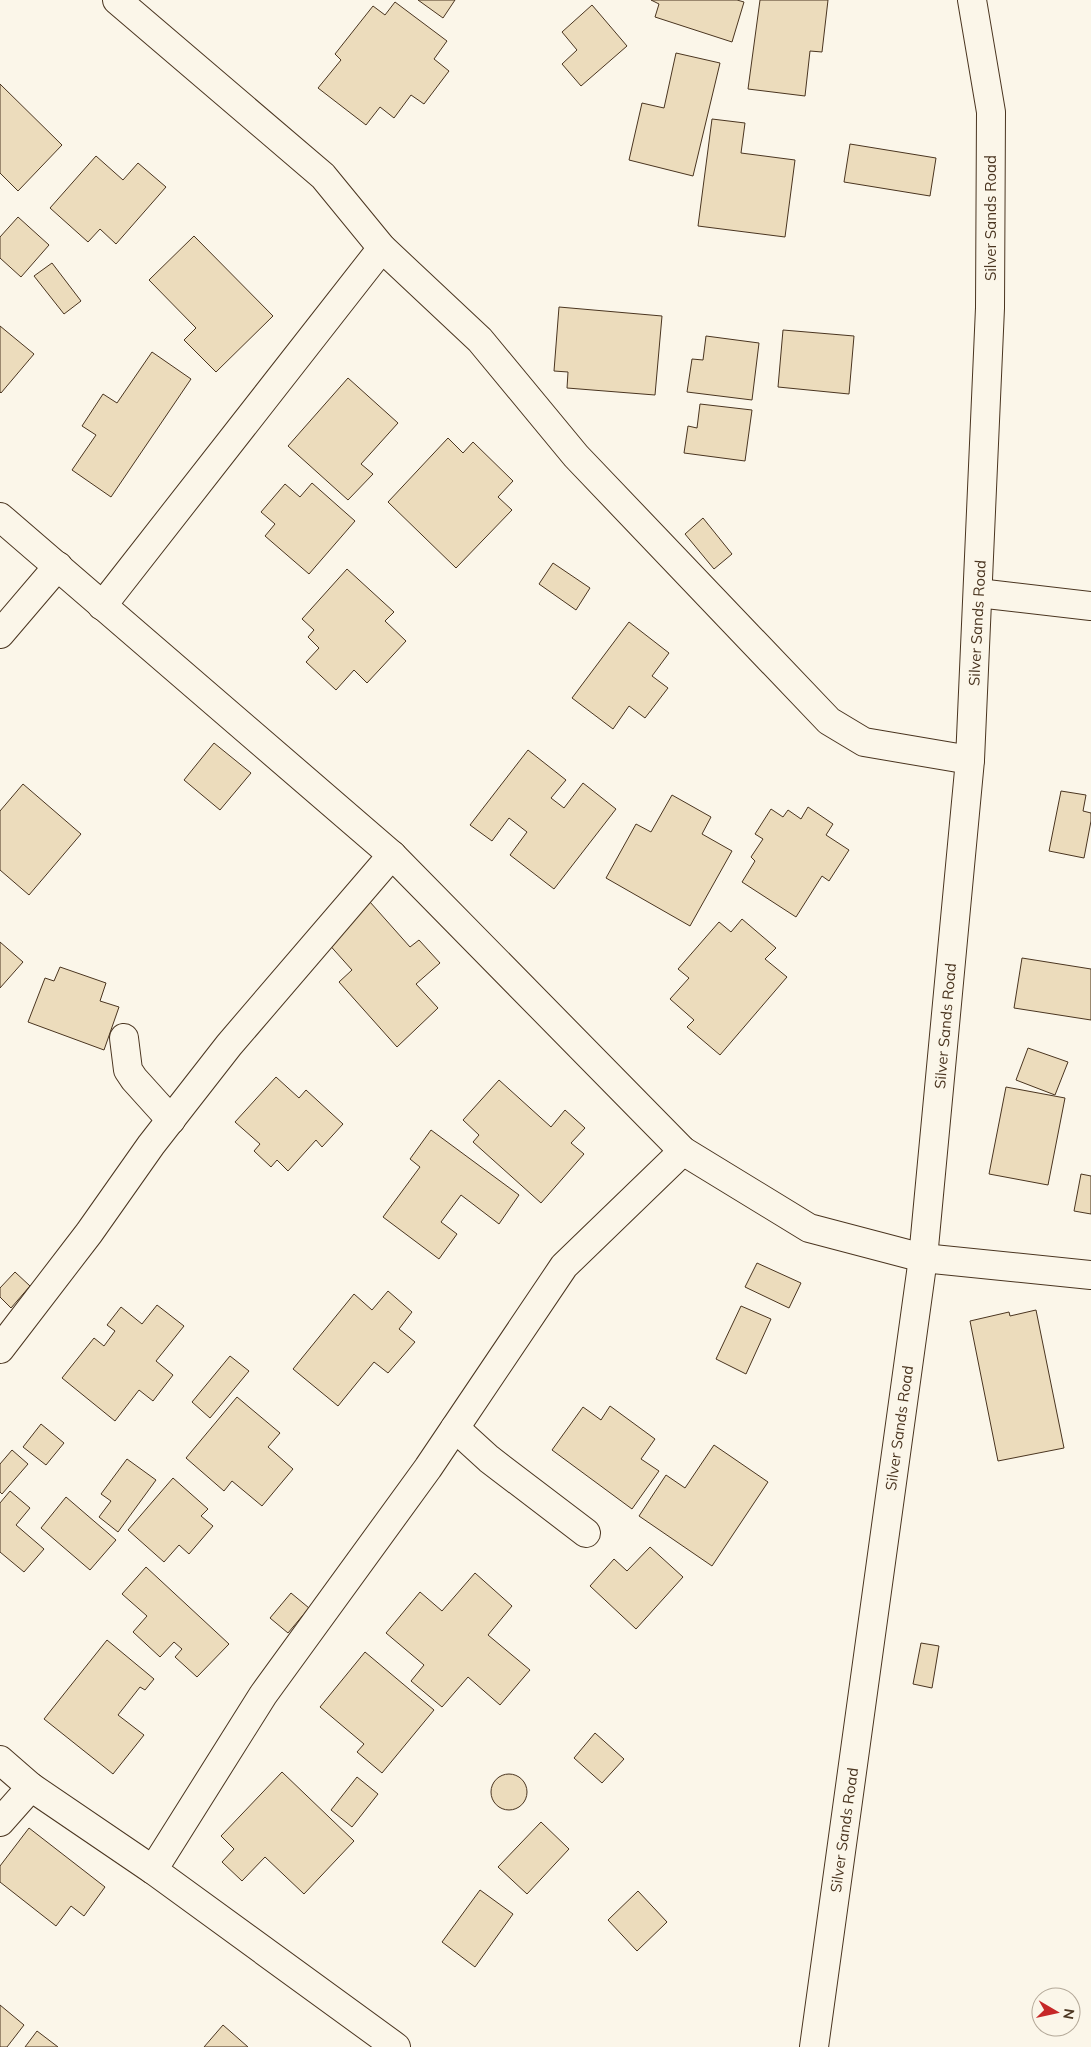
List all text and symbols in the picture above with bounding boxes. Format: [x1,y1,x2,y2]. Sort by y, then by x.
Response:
street label: Silver Sands Road [981,155,1000,281]
street label: Silver Sands Road [964,560,990,686]
street label: Silver Sands Road [930,962,960,1090]
street label: Silver Sands Road [881,1364,917,1492]
street label: Silver Sands Road [826,1766,862,1894]
north arrow [1031,1987,1081,2037]
text: N [1059,2007,1079,2021]

